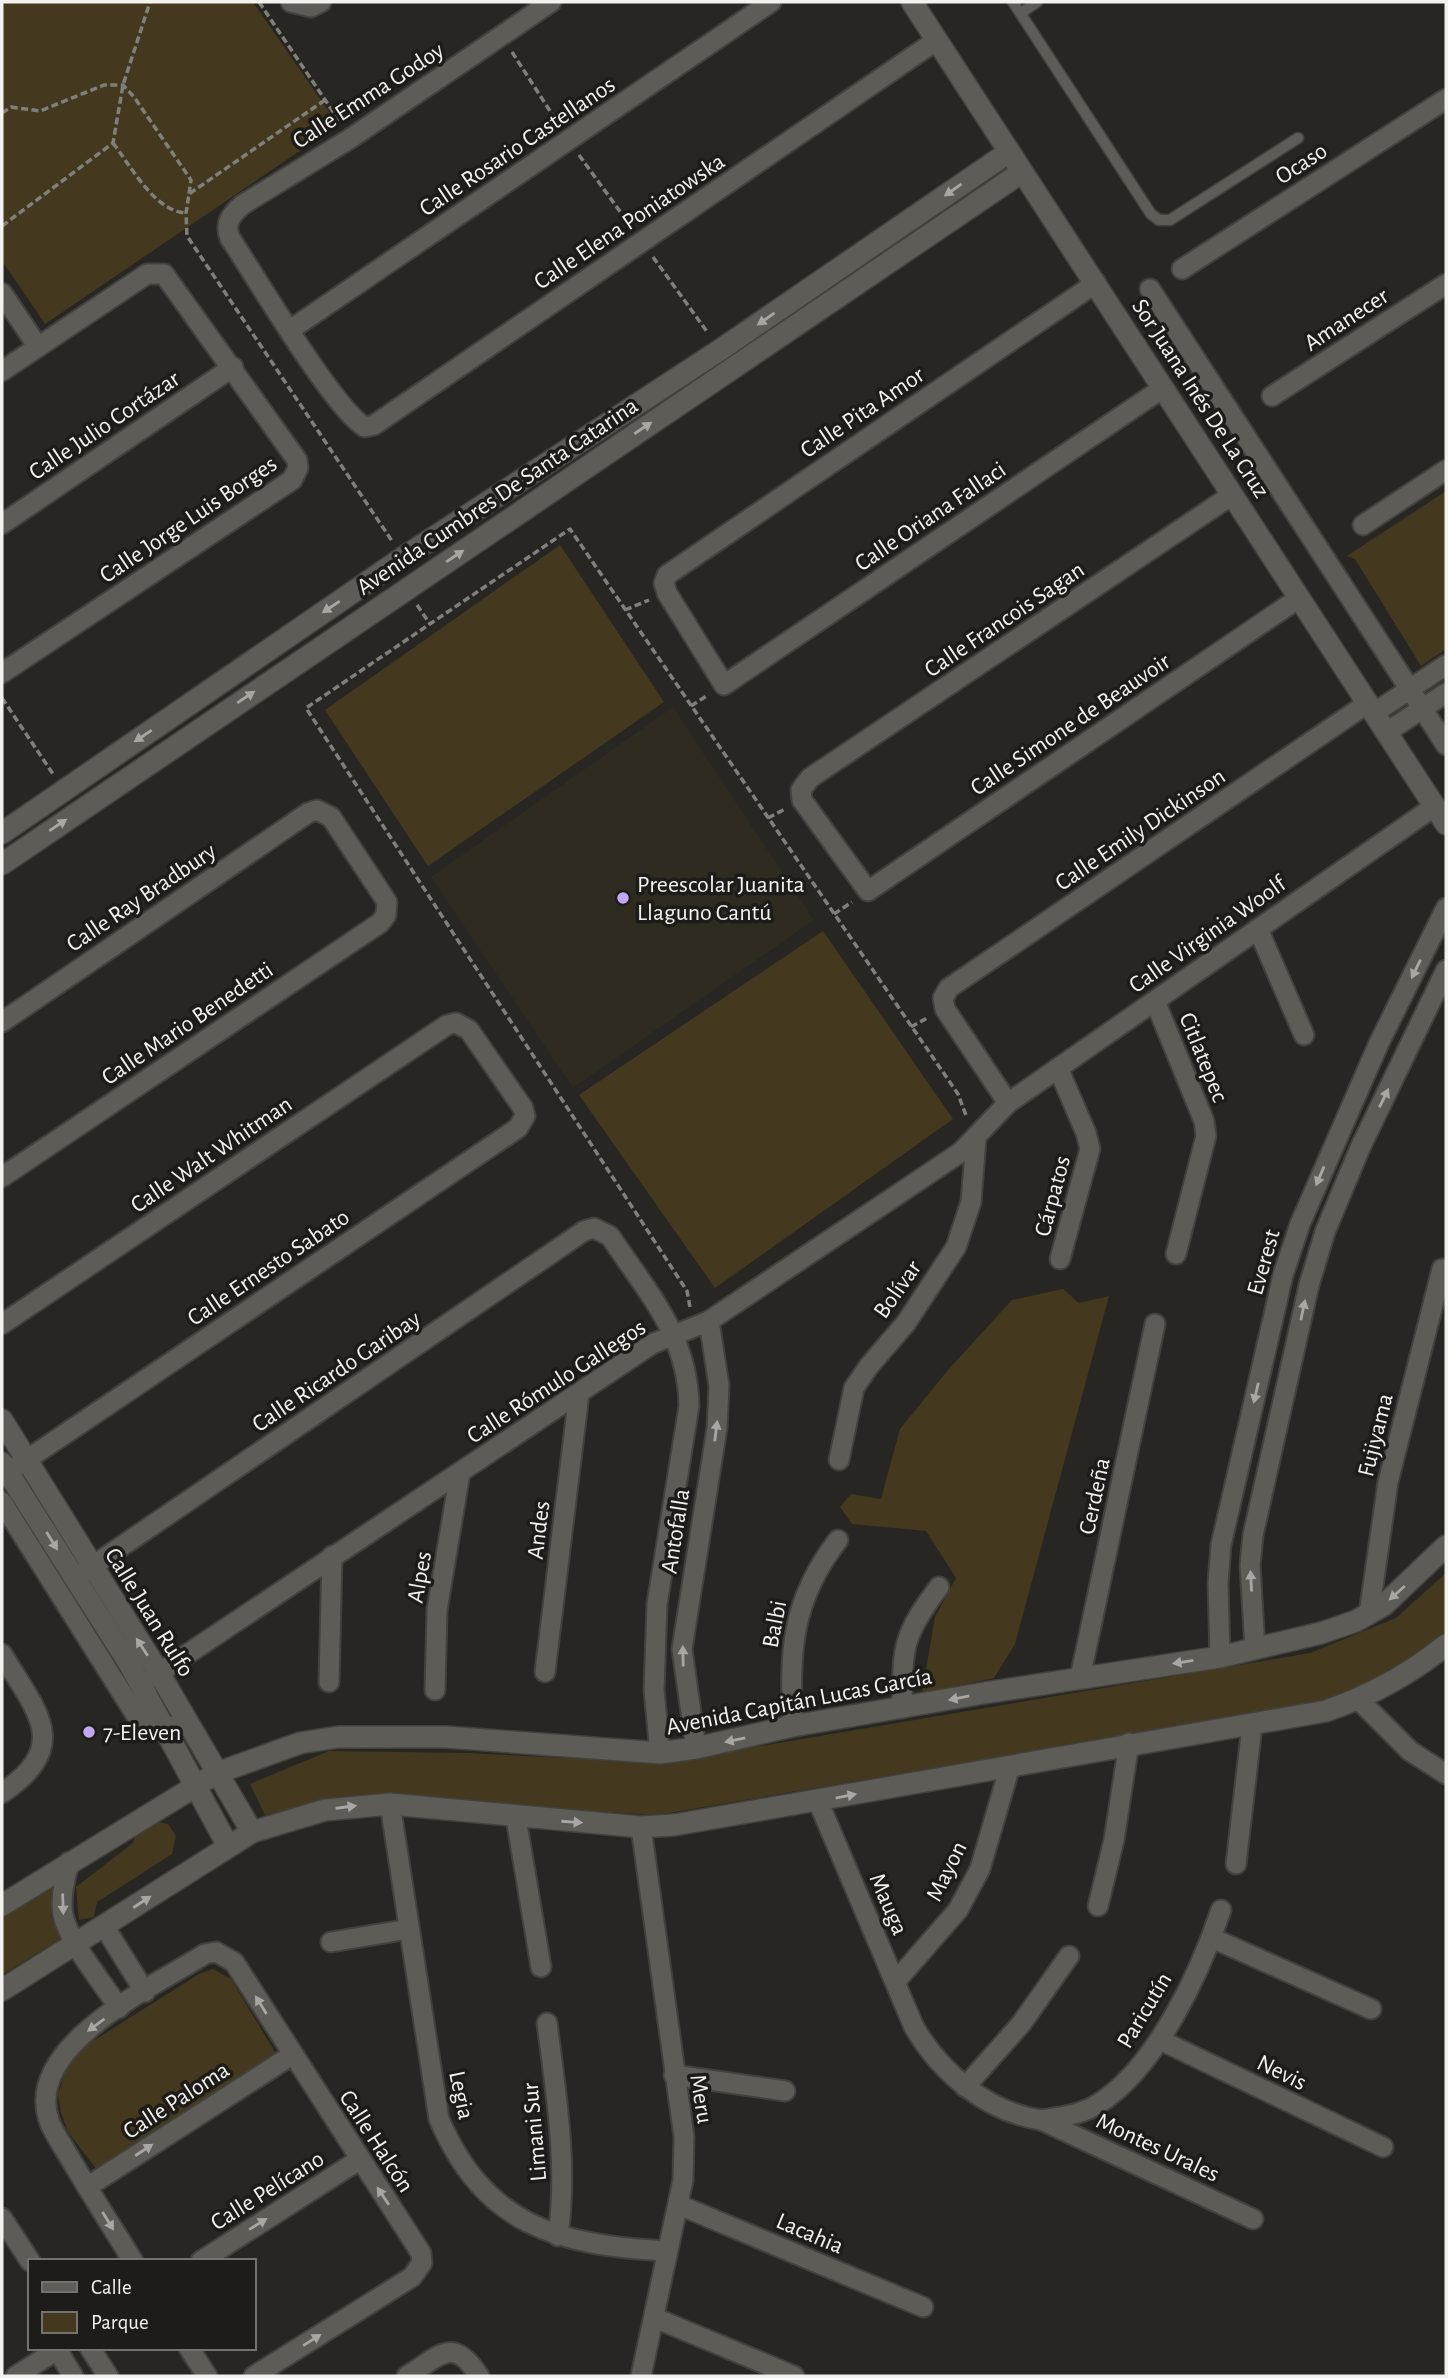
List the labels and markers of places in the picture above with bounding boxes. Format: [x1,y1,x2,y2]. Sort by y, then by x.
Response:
place label: Preescolar Juanita Llaguno Cantú [637,873,805,925]
marker: Preescolar Juanita Llaguno Cantú [615,890,631,906]
place label: 7-Eleven [103,1721,181,1745]
marker: 7-Eleven [81,1724,97,1740]

